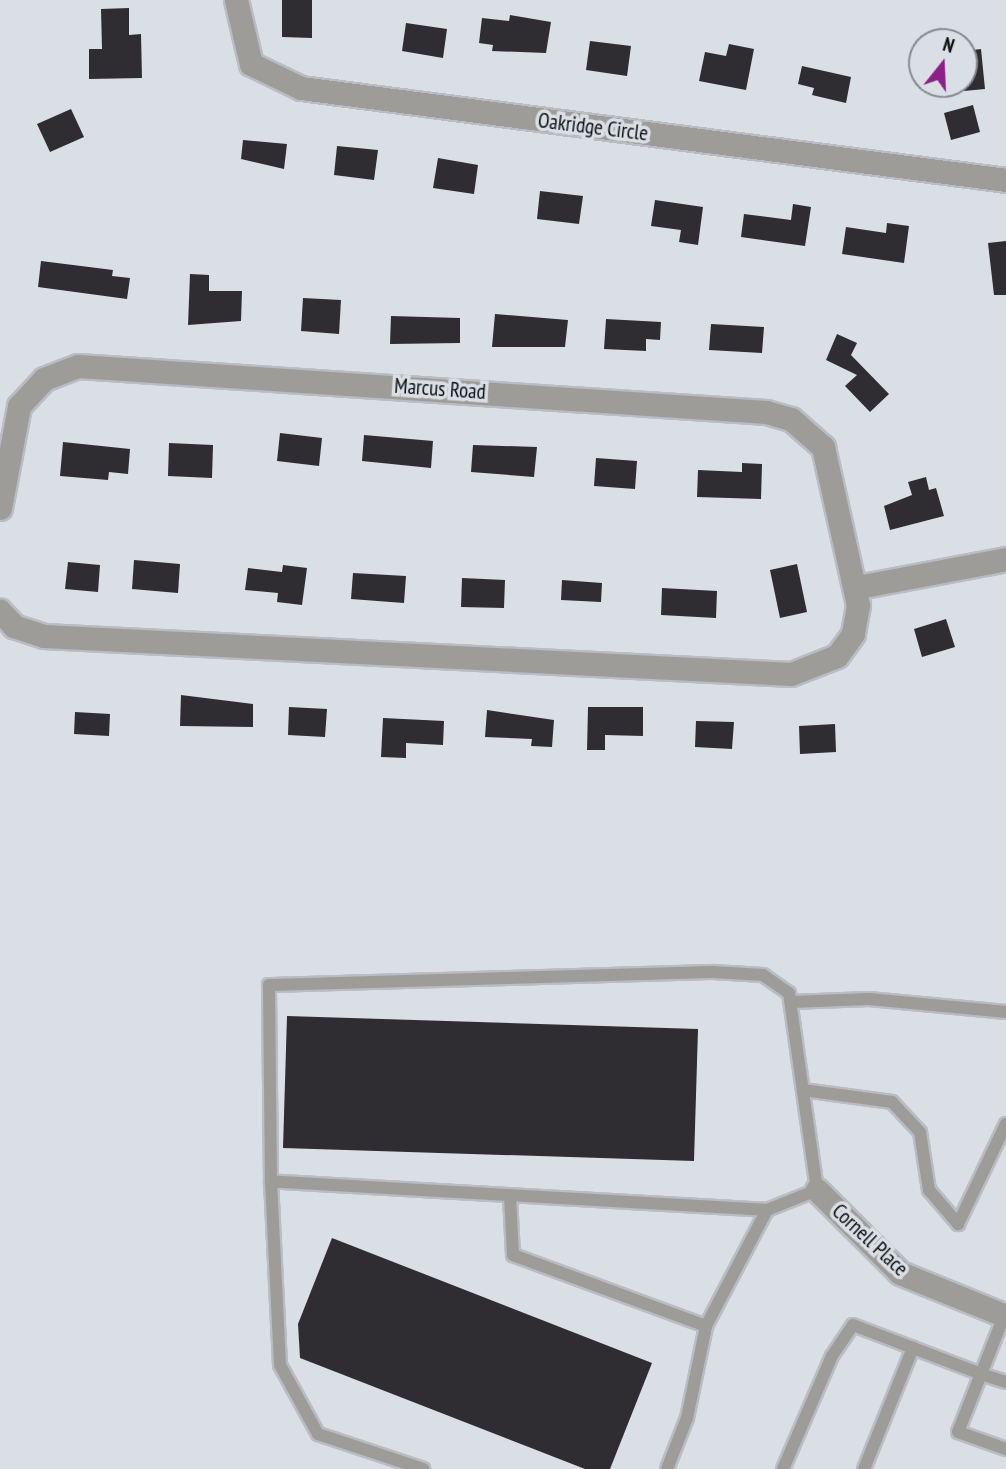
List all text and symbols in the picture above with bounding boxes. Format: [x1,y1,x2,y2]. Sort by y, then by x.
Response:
north arrow [908,28,978,98]
text: N [940,32,957,58]
street label: Oakridge Circle [537,108,649,146]
street label: Marcus Road [393,373,487,405]
street label: Cornell Place [827,1199,913,1281]

